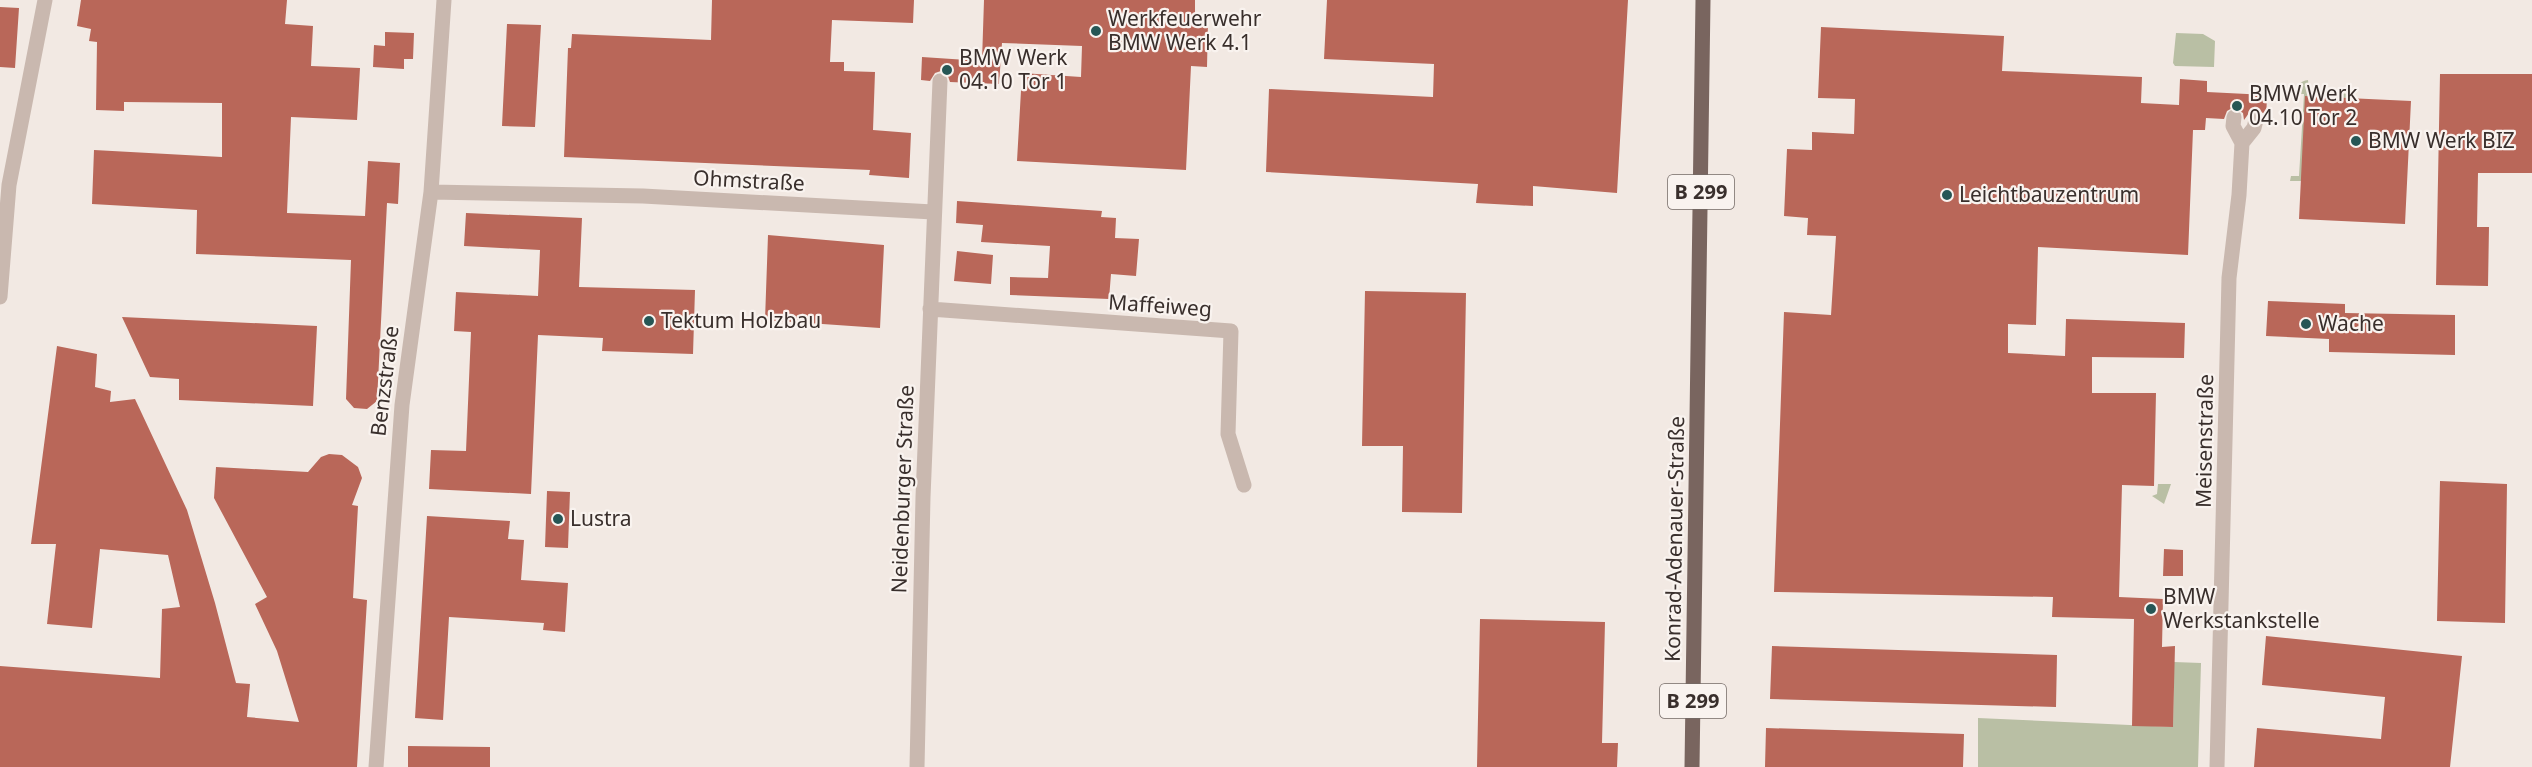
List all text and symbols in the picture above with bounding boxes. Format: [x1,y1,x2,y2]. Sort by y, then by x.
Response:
place label: Werkfeuerwehr BMW Werk 4.1 [1108,4,1262,56]
marker: Werkfeuerwehr BMW Werk 4.1 [1089,24,1103,38]
place label: BMW Werk 04.10 Tor 1 [959,43,1068,95]
marker: BMW Werk 04.10 Tor 1 [940,63,954,77]
place label: BMW Werk 04.10 Tor 2 [2249,79,2358,131]
marker: BMW Werk 04.10 Tor 2 [2230,99,2244,113]
place label: BMW Werk BIZ [2368,126,2515,154]
marker: BMW Werk BIZ [2349,134,2363,148]
street label: Ohmstraße [692,163,806,197]
road number: B 299 [1668,175,1734,209]
place label: Leichtbauzentrum [1959,180,2139,208]
marker: Leichtbauzentrum [1940,188,1954,202]
street label: Maffeiweg [1107,287,1213,323]
place label: Tektum Holzbau [661,306,821,334]
place label: Wache [2318,309,2384,337]
marker: Tektum Holzbau [642,314,656,328]
marker: Wache [2299,317,2313,331]
street label: Benzstraße [363,324,405,438]
street label: Meisenstraße [2189,374,2219,508]
street label: Neidenburger Straße [884,384,920,594]
street label: Konrad-Adenauer-Straße [1658,416,1690,662]
place label: Lustra [570,504,632,532]
marker: Lustra [551,512,565,526]
place label: BMW Werkstankstelle [2163,582,2320,634]
marker: BMW Werkstankstelle [2144,602,2158,616]
road number: B 299 [1660,684,1726,718]

